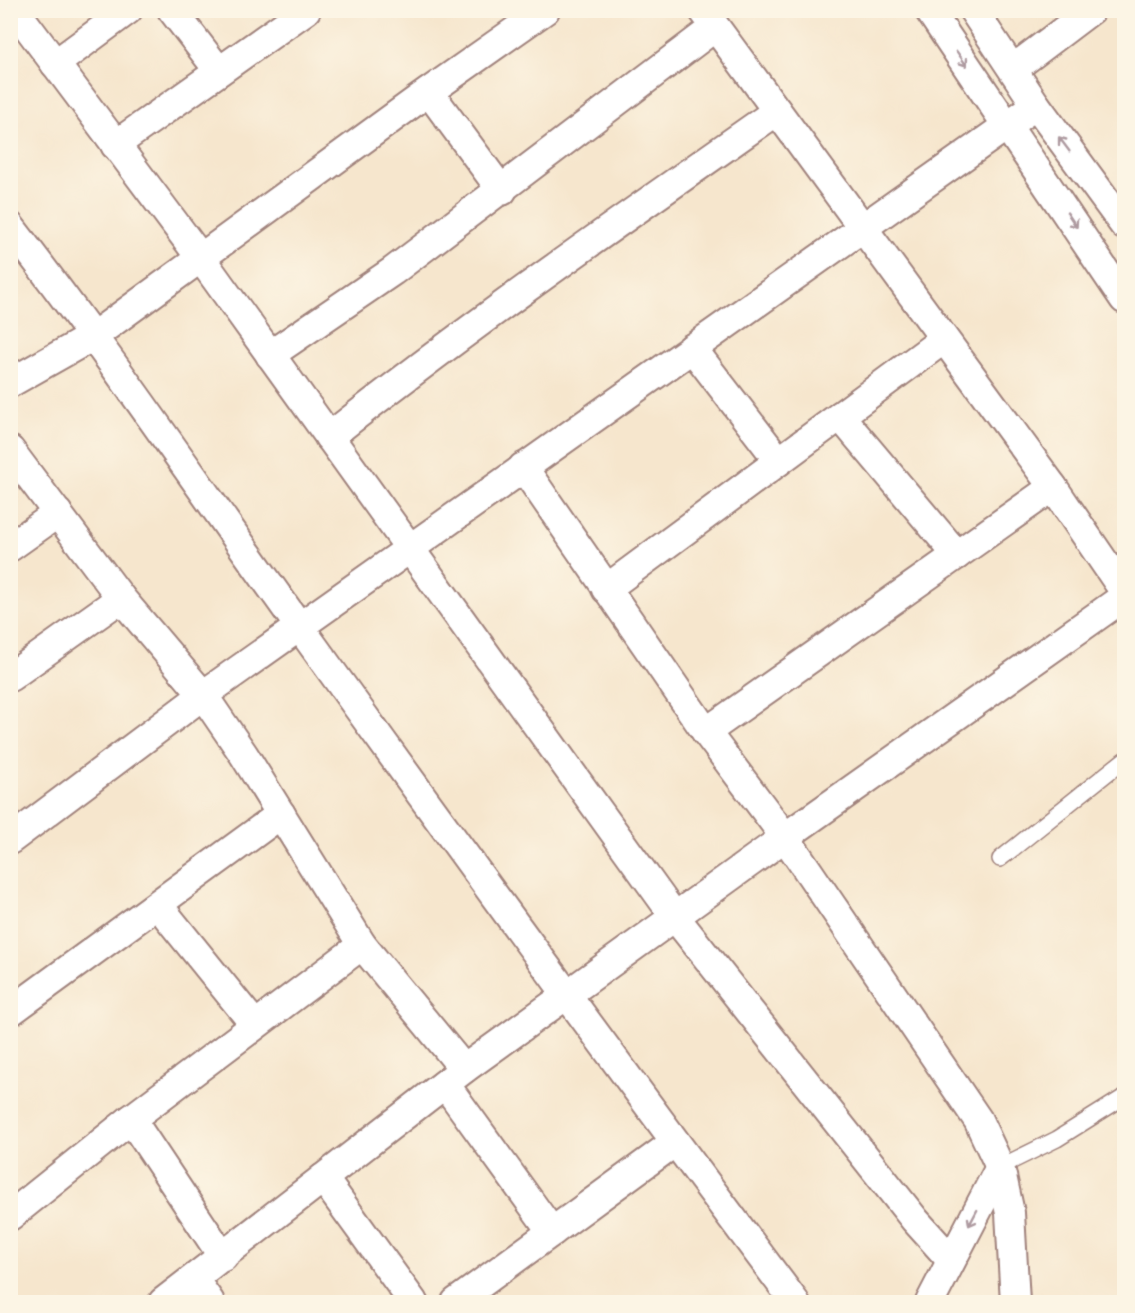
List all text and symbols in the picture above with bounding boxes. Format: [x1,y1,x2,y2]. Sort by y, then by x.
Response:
one-way arrow [956,50,968,66]
one-way arrow [1058,136,1071,152]
one-way arrow [1066,211,1078,228]
one-way arrow [967,1209,978,1227]

